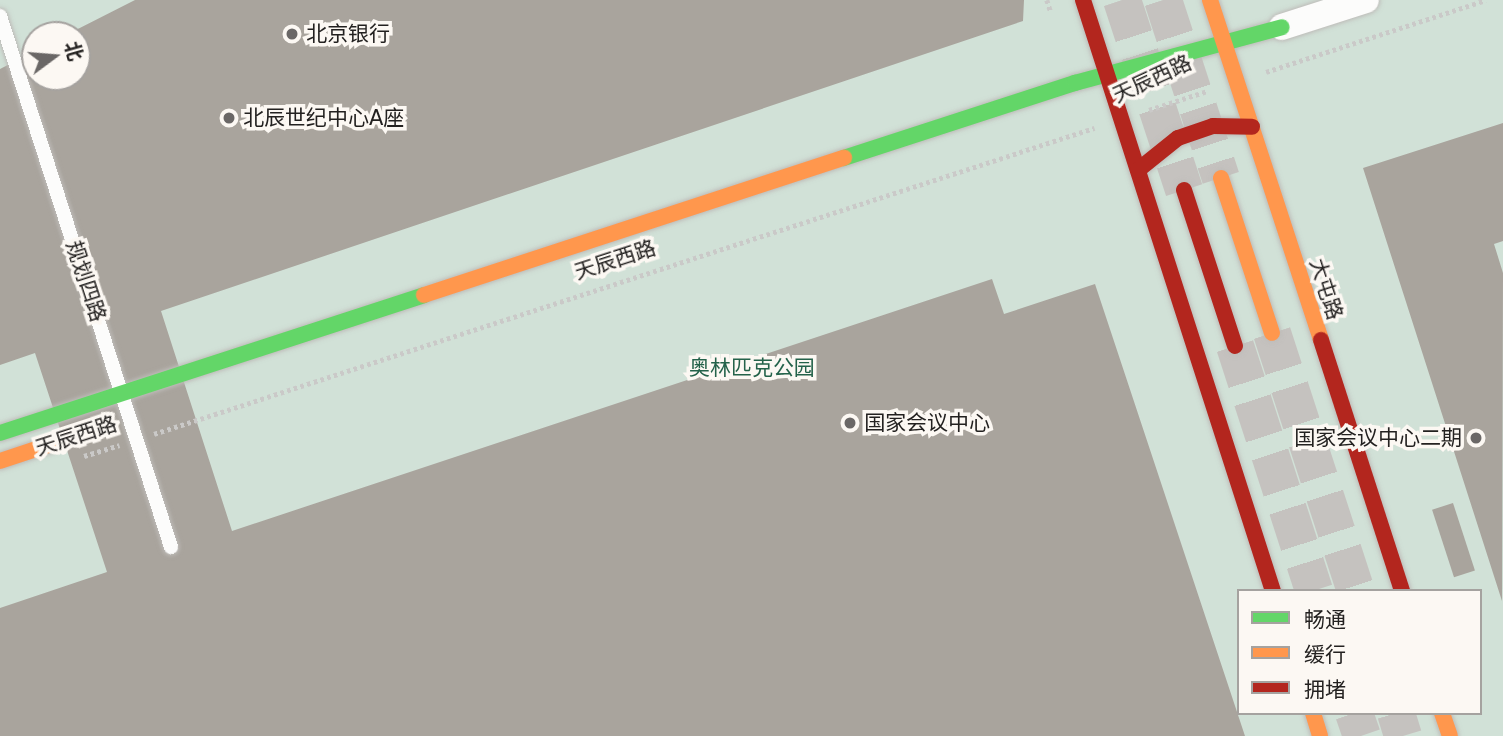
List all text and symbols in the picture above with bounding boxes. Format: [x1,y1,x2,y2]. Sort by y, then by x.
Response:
north arrow [21,21,91,91]
place label: 北京银行 [306,21,390,47]
marker: 北京银行 [284,26,300,42]
text: 北 [61,39,87,63]
street label: 天辰西路 [1109,50,1195,108]
place label: 北辰世纪中心A座 [243,105,404,131]
marker: 北辰世纪中心A座 [221,110,237,126]
street label: 天辰西路 [571,235,659,285]
street label: 规划四路 [61,237,111,325]
street label: 大屯路 [1304,255,1348,323]
park label: 奥林匹克公园 [689,355,815,381]
place label: 国家会议中心 [864,410,990,436]
street label: 天辰西路 [32,411,120,461]
marker: 国家会议中心 [842,415,858,431]
place label: 国家会议中心二期 [1294,425,1462,451]
marker: 国家会议中心二期 [1468,430,1484,446]
legend [1237,589,1482,715]
text: 畅通 [1304,608,1346,632]
text: 缓行 [1304,643,1346,667]
text: 拥堵 [1304,678,1346,702]

